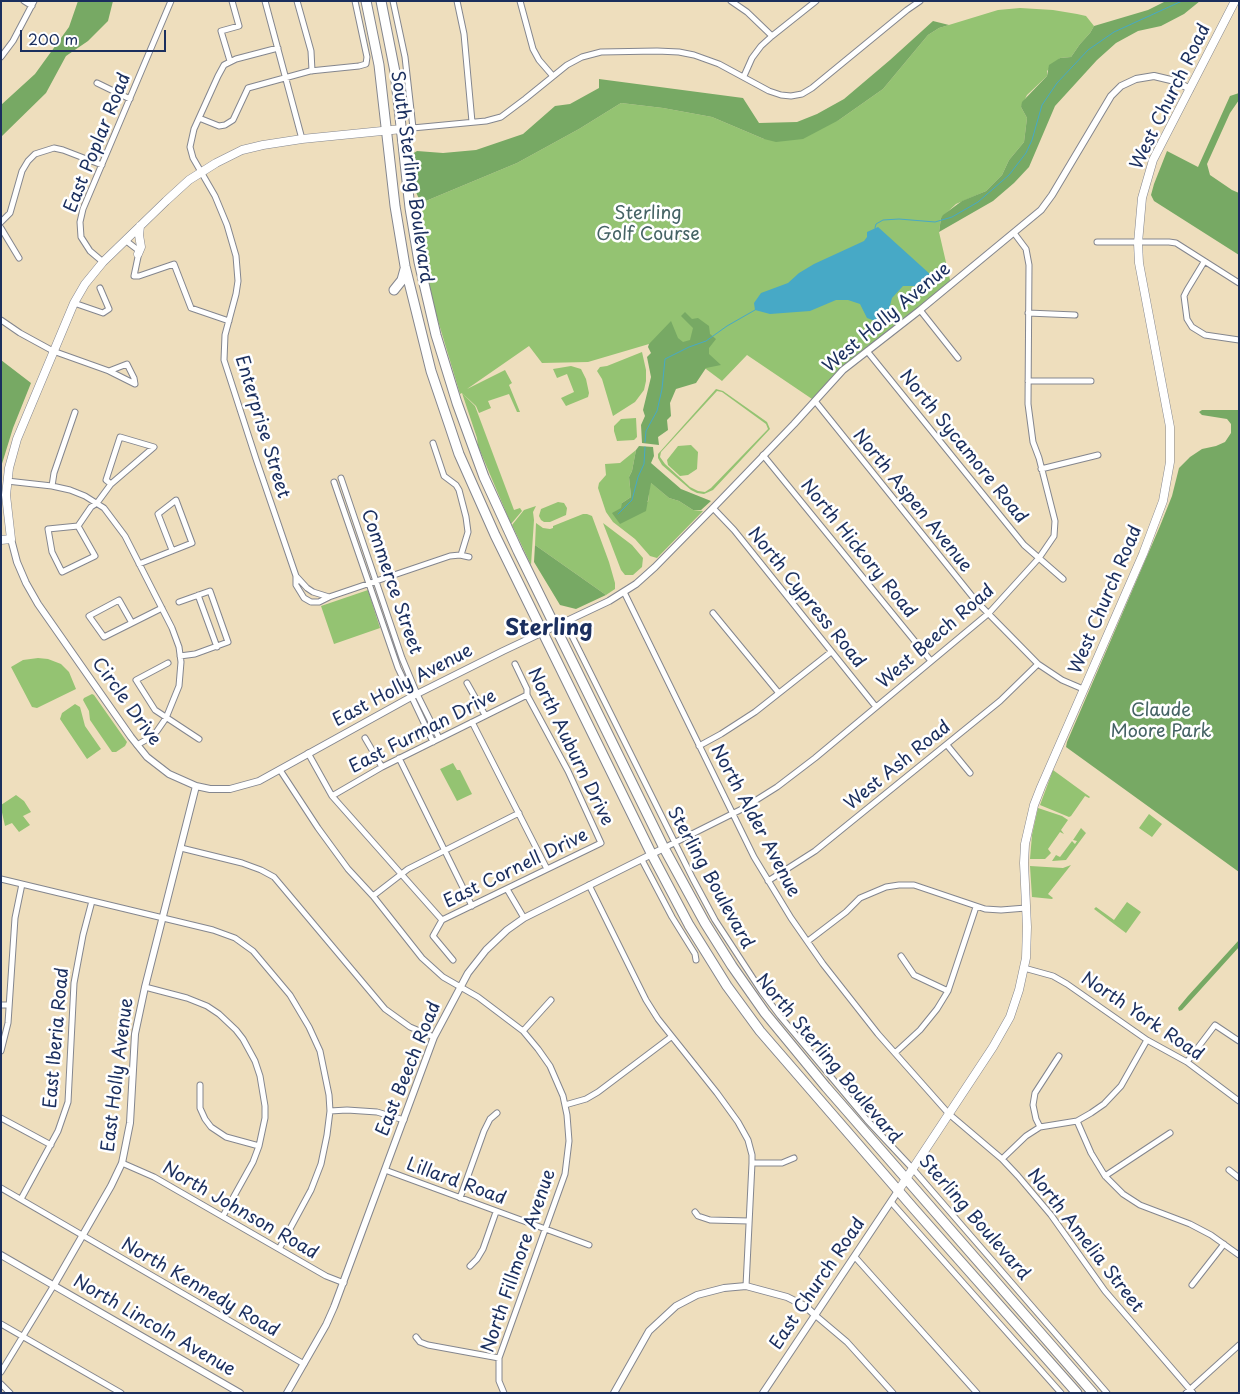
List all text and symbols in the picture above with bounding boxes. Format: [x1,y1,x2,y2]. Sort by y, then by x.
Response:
scale bar [22,20,169,52]
street label: West Church Road [1126,21,1216,173]
text: 200 m [28,27,78,50]
street label: South Sterling Boulevard [385,69,437,285]
street label: East Poplar Road [60,70,136,216]
park label: Sterling Golf Course [596,203,700,245]
street label: West Holly Avenue [819,258,955,378]
street label: Enterprise Street [230,353,294,501]
street label: North Sycamore Road [894,366,1032,528]
street label: North Aspen Avenue [848,425,976,577]
street label: North Hickory Road [795,475,921,623]
street label: Commerce Street [356,507,426,657]
street label: North Cypress Road [743,523,869,673]
street label: West Church Road [1065,523,1147,677]
street label: West Beech Road [873,580,999,694]
district label: Sterling [505,616,593,642]
street label: East Holly Avenue [329,640,477,732]
street label: Circle Drive [87,654,165,750]
street label: North Auburn Drive [522,665,618,829]
street label: East Furman Drive [346,686,500,778]
park label: Claude Moore Park [1110,700,1212,742]
street label: West Ash Road [841,717,955,815]
street label: North Alder Avenue [706,741,804,901]
street label: Sterling Boulevard [662,803,758,953]
street label: East Cornell Drive [440,825,592,913]
street label: East Iberia Road [40,967,74,1109]
street label: North York Road [1077,968,1207,1066]
street label: North Sterling Boulevard [751,970,905,1148]
street label: East Holly Avenue [98,997,138,1153]
street label: East Beech Road [372,999,446,1139]
street label: Sterling Boulevard [914,1151,1034,1285]
street label: Lillard Road [403,1154,509,1210]
street label: North Johnson Road [158,1158,322,1264]
street label: North Amelia Street [1022,1165,1148,1317]
street label: North Fillmore Avenue [478,1167,560,1355]
street label: East Church Road [766,1214,870,1354]
street label: North Kennedy Road [117,1234,283,1342]
street label: North Lincoln Avenue [69,1271,239,1381]

